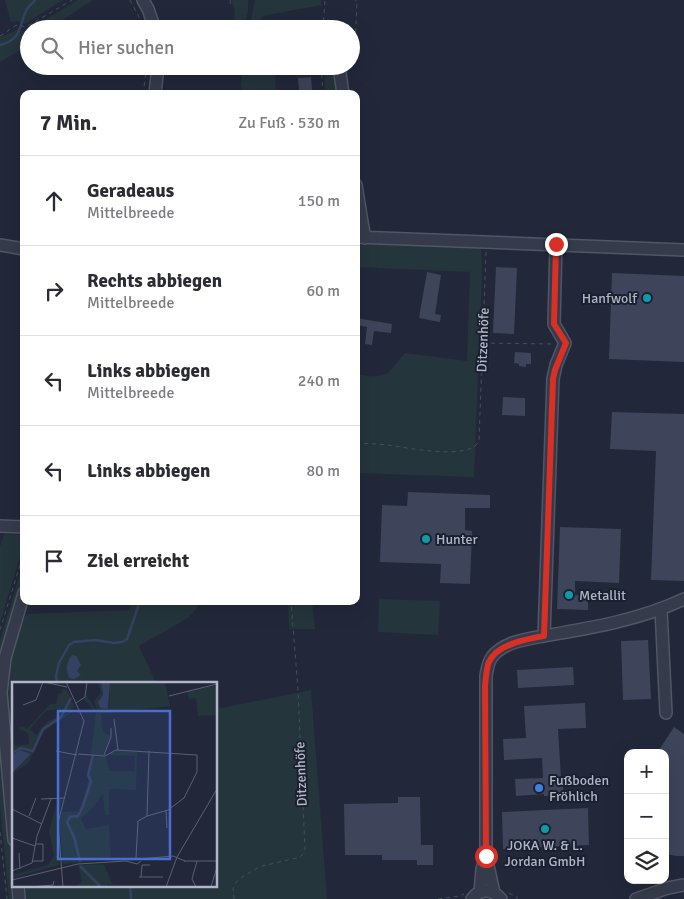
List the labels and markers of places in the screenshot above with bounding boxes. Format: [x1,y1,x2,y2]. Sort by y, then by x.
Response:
place label: Hanfwolf [582,290,638,307]
marker: Hanfwolf [641,292,653,304]
place label: Hunter [436,531,479,548]
marker: Hunter [420,533,432,545]
place label: Metallit [579,587,626,604]
marker: Metallit [563,589,575,601]
place label: Fußboden Fröhlich [549,772,609,805]
marker: Fußboden Fröhlich [533,782,545,794]
marker: JOKA W. & L. Jordan GmbH [539,823,551,835]
place label: JOKA W. & L. Jordan GmbH [505,837,585,870]

